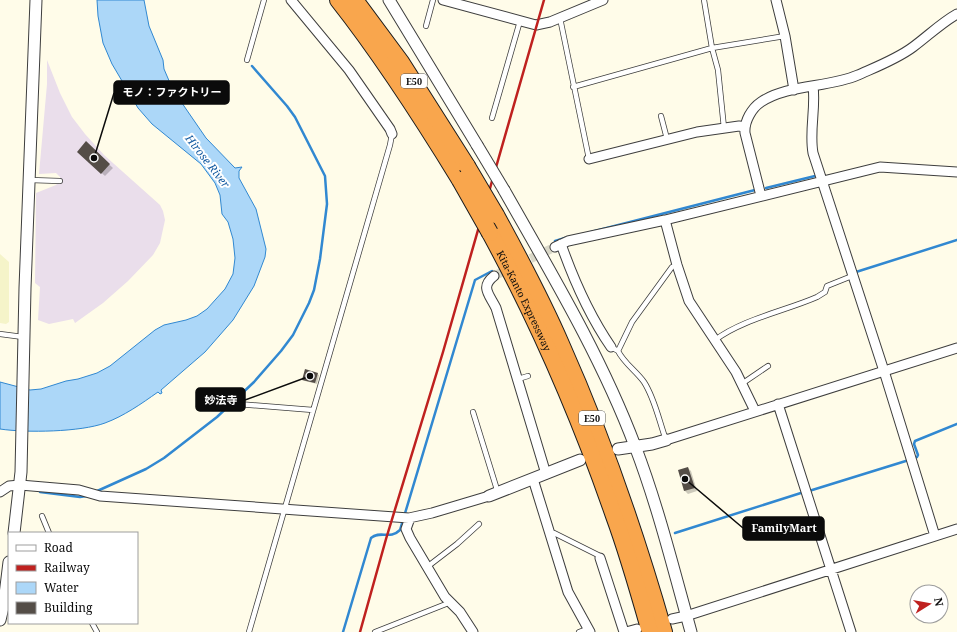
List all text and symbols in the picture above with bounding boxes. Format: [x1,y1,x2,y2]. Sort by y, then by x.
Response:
road number: E50 [401,74,427,88]
callout: モノ：ファクトリー [114,81,229,104]
text: モノ：ファクトリー [123,84,222,99]
water label: Hirose River [182,130,234,191]
street label: Kita-Kanto Expressway [494,248,555,354]
callout: 妙法寺 [196,388,245,411]
text: 妙法寺 [205,392,238,407]
road number: E50 [579,411,605,425]
callout: FamilyMart [743,517,824,540]
text: FamilyMart [751,520,817,535]
legend [8,532,138,624]
text: Road [44,539,74,556]
text: Railway [44,559,90,576]
text: Water [44,579,79,596]
north arrow [909,584,949,624]
text: N [931,596,948,608]
text: Building [44,599,93,616]

